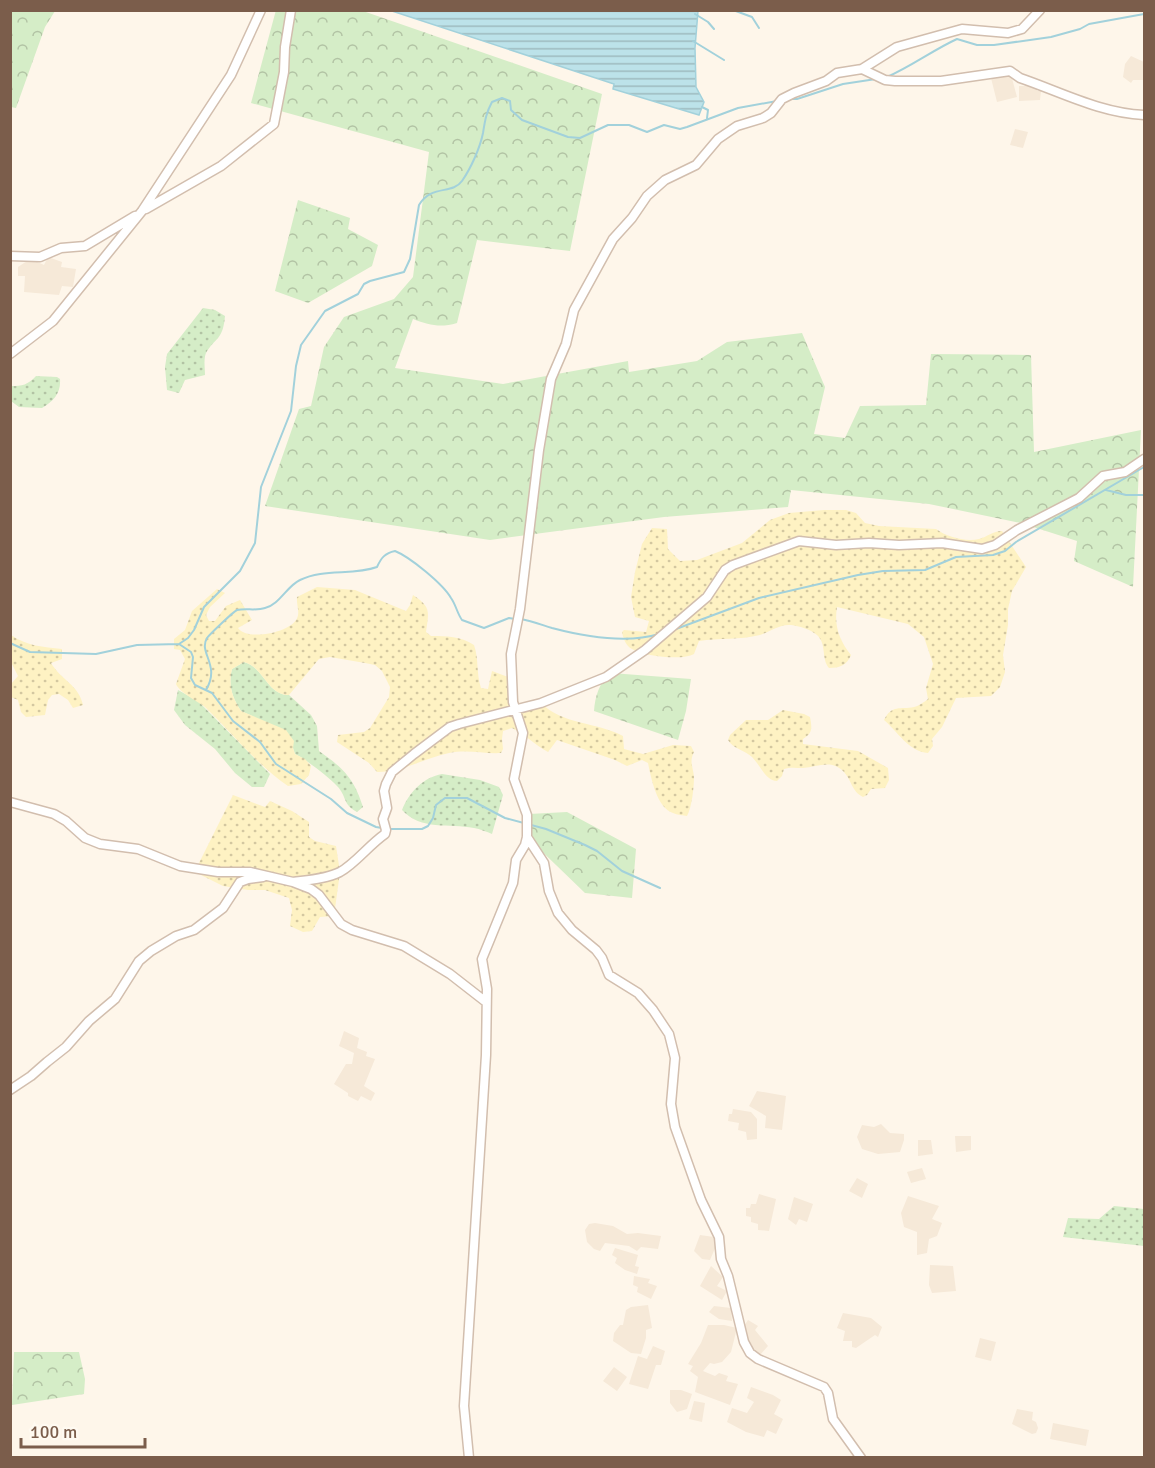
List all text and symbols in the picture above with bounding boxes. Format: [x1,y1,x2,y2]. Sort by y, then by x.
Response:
scale bar [21,1411,146,1449]
text: 100 m [30,1421,77,1443]

